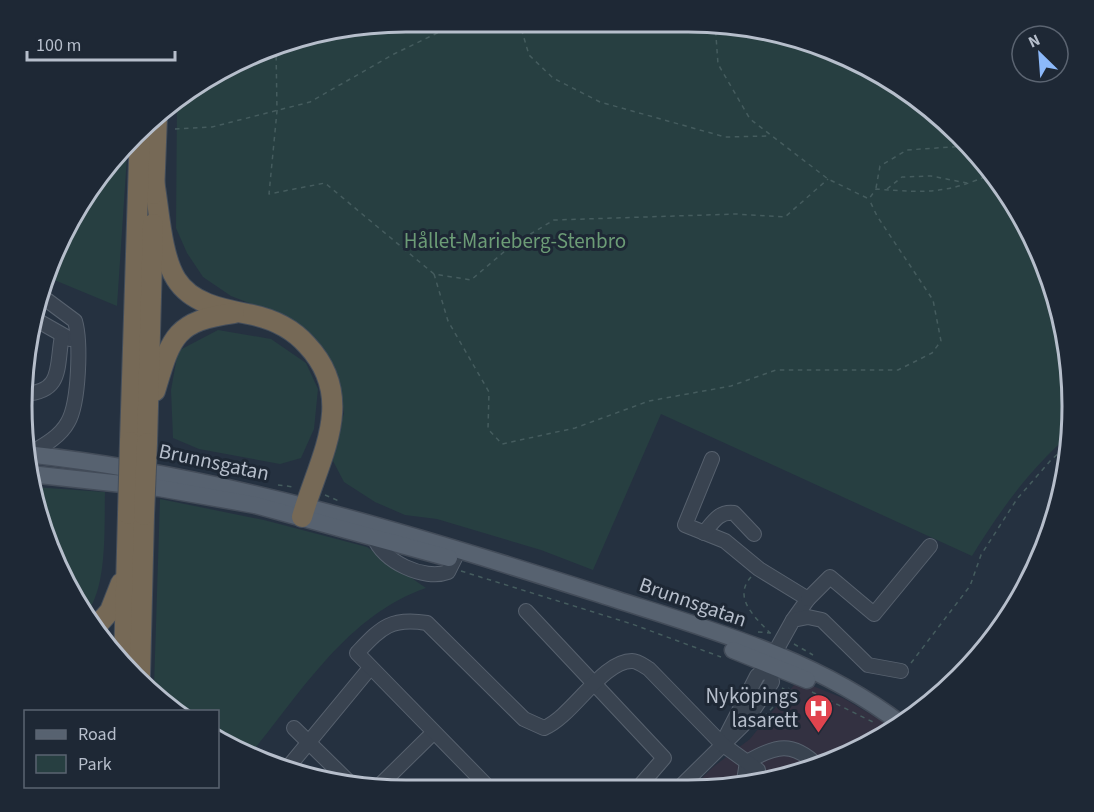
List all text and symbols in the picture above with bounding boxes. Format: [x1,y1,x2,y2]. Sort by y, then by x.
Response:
scale bar [27,24,176,62]
north arrow [1010,24,1070,84]
text: N [1025,29,1044,54]
text: 100 m [36,33,81,58]
park label: Hållet-Marieberg-Stenbro [404,226,626,256]
street label: Brunnsgatan [156,436,272,488]
street label: Brunnsgatan [635,570,751,634]
place label: Nyköpings lasarett [706,681,798,735]
hospital icon: Nyköpings lasarett [803,692,835,734]
legend [24,710,219,788]
text: Road [78,722,117,747]
text: Park [78,752,112,777]

